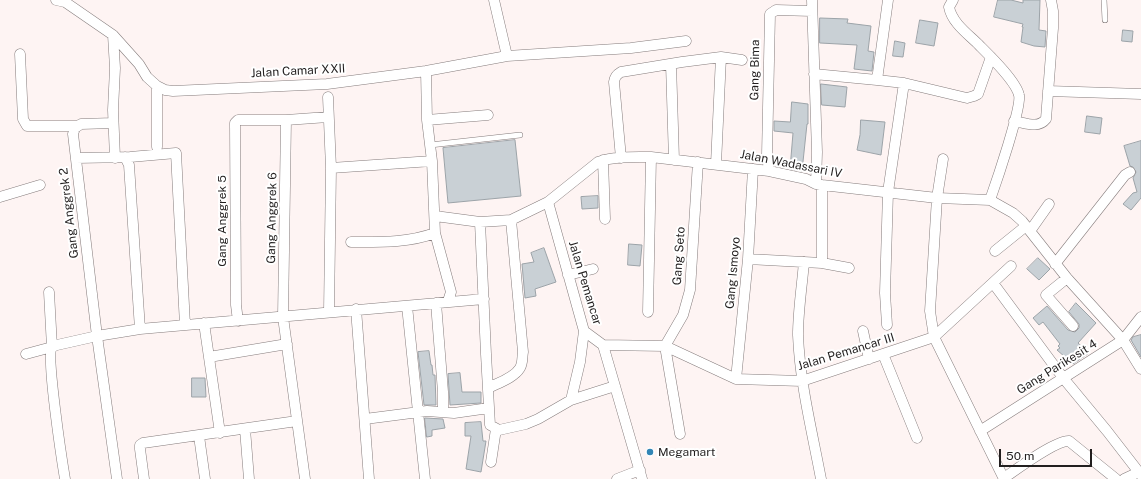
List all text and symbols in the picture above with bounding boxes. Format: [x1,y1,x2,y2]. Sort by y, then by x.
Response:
street label: Gang Bima [747,39,763,101]
street label: Jalan Camar XXII [250,61,346,81]
street label: Jalan Wadassari IV [739,147,843,181]
street label: Gang Anggrek 2 [56,167,82,259]
street label: Gang Anggrek 6 [264,172,280,264]
street label: Gang Anggrek 5 [215,175,229,267]
street label: Gang Seto [670,226,688,286]
street label: Gang Ismoyo [723,236,743,310]
street label: Jalan Pemancar [565,239,605,327]
street label: Jalan Pemancar III [796,330,896,374]
street label: Gang Parikesit 4 [1014,337,1100,397]
scale bar [1001,441,1094,467]
place label: Megamart [658,445,715,459]
marker: Megamart [645,447,655,457]
text: 50 m [1006,449,1034,463]

